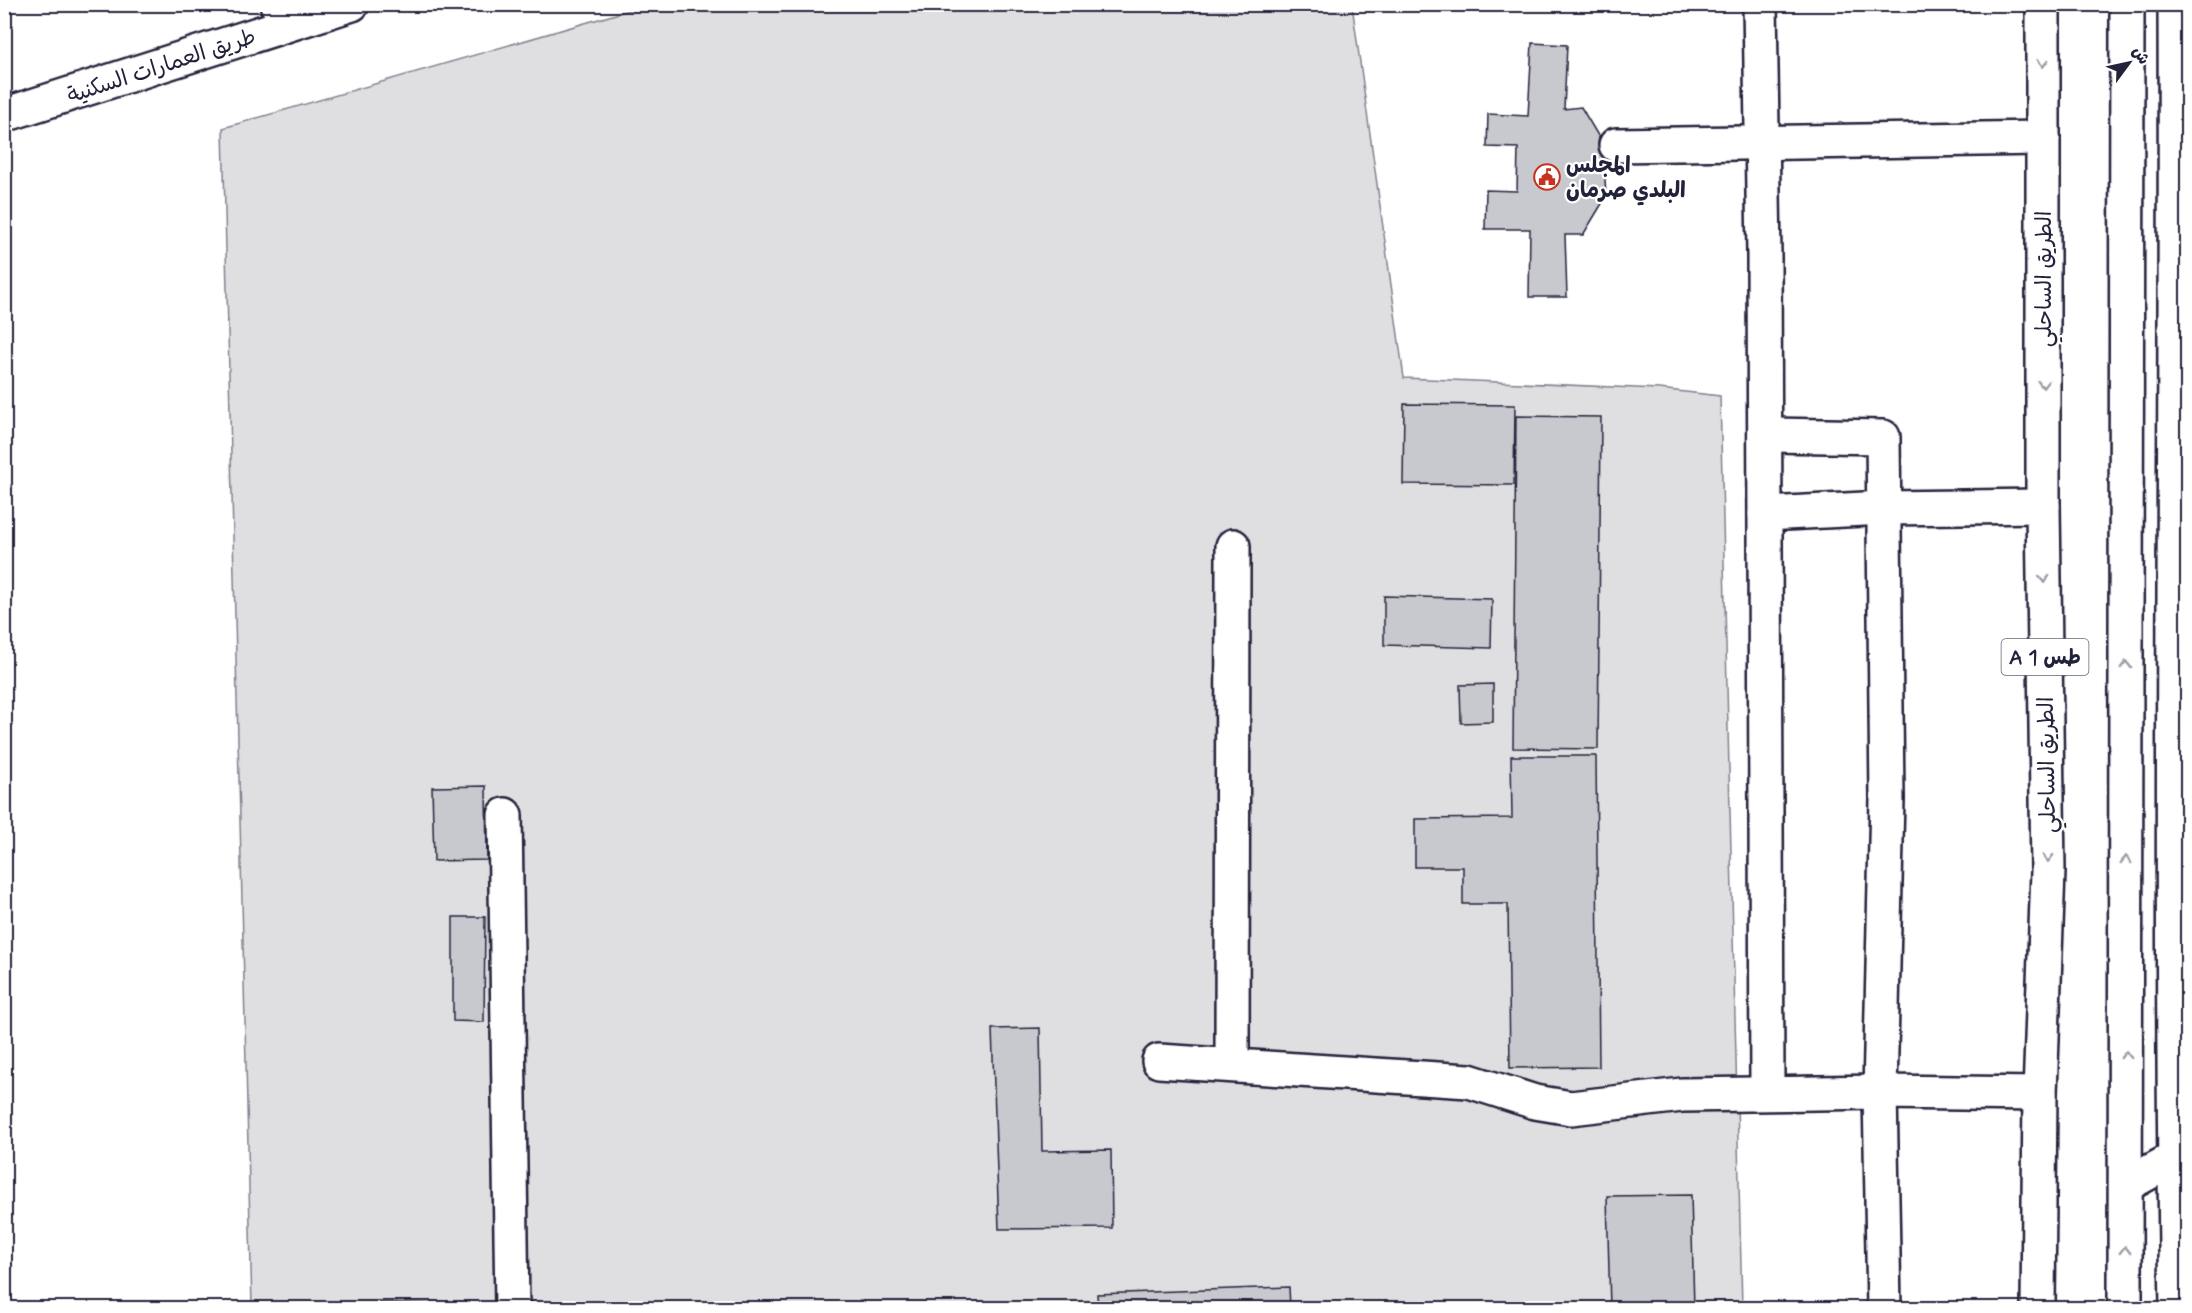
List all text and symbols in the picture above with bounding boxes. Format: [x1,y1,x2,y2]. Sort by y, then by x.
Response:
street label: طريق العمارات السكنية [64,23,259,111]
north arrow [2099,33,2159,93]
text: ش [2127,43,2154,69]
one-way arrow [2037,58,2049,67]
place label: المجلس البلدي صرمان [1566,152,1686,206]
public building icon: المجلس البلدي صرمان [1532,162,1562,192]
street label: الطريق الساحلي [2031,211,2063,347]
one-way arrow [2037,379,2049,388]
one-way arrow [2038,574,2050,583]
road number: A 1 طس [2002,639,2088,675]
one-way arrow [2120,661,2132,670]
street label: الطريق الساحلي [2033,696,2067,833]
one-way arrow [2041,853,2054,862]
one-way arrow [2120,856,2132,865]
one-way arrow [2120,1051,2132,1060]
one-way arrow [2119,1246,2132,1255]

